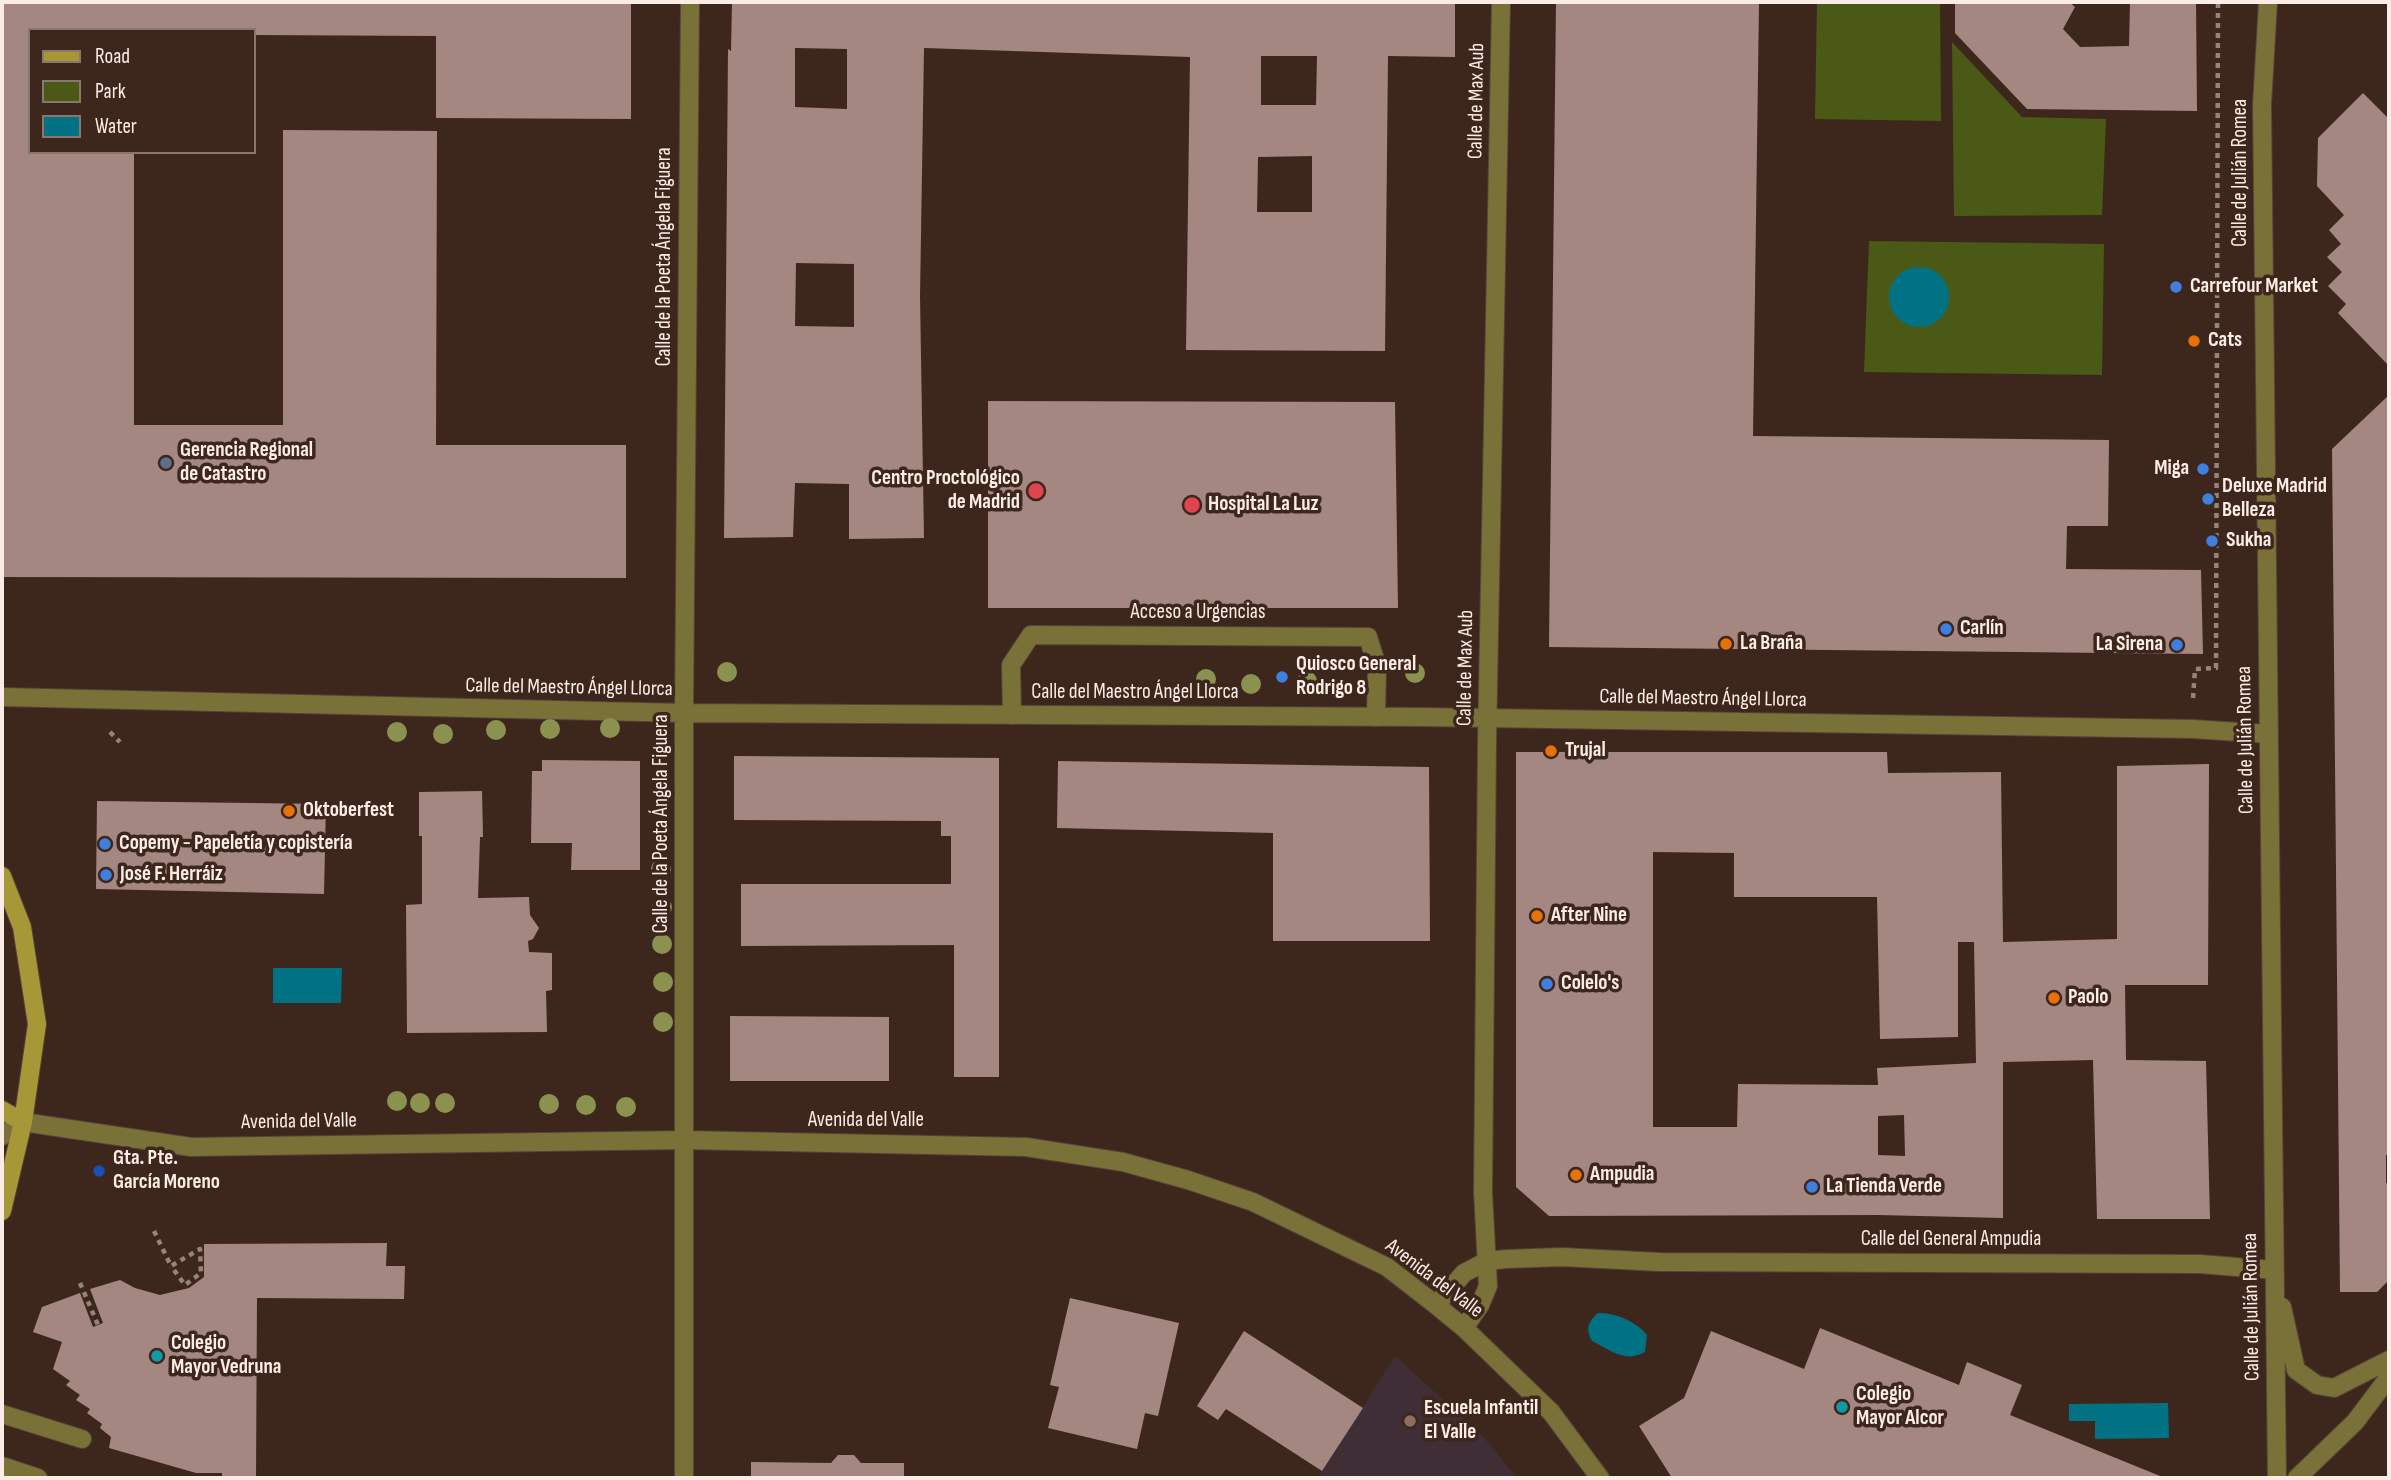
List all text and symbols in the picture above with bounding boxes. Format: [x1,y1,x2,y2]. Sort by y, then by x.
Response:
legend [28,28,256,154]
street label: Calle de Max Aub [1463,43,1491,159]
text: Road [95,44,130,69]
text: Park [95,79,126,104]
street label: Calle de Julián Romea [2228,99,2254,247]
text: Water [95,114,137,139]
street label: Calle de la Poeta Ángela Figuera [652,147,678,367]
place label: Carrefour Market [2190,274,2318,300]
marker: Carrefour Market [2168,279,2184,295]
place label: Cats [2208,328,2242,354]
marker: Cats [2186,333,2202,349]
place label: Gerencia Regional de Catastro [180,438,313,488]
marker: Gerencia Regional de Catastro [158,455,174,471]
place label: Miga [2154,456,2189,482]
marker: Miga [2195,461,2211,477]
place label: Centro Proctológico de Madrid [871,466,1020,516]
place label: Deluxe Madrid Belleza [2222,474,2327,524]
marker: Centro Proctológico de Madrid [1026,481,1046,501]
marker: Deluxe Madrid Belleza [2200,491,2216,507]
place label: Hospital La Luz [1208,492,1319,518]
marker: Hospital La Luz [1182,495,1202,515]
place label: Sukha [2226,528,2271,554]
marker: Sukha [2204,533,2220,549]
street label: Acceso a Urgencias [1131,600,1265,626]
street label: Calle de Max Aub [1452,610,1480,726]
place label: Carlín [1960,616,2004,642]
marker: Carlín [1938,621,1954,637]
place label: La Braña [1740,631,1803,657]
place label: La Sirena [2096,632,2163,658]
marker: La Braña [1718,636,1734,652]
marker: La Sirena [2169,637,2185,653]
place label: Quiosco General Rodrigo 8 [1296,652,1416,702]
street label: Calle de Julián Romea [2232,666,2260,814]
marker: Quiosco General Rodrigo 8 [1274,669,1290,685]
street label: Calle del Maestro Ángel Llorca [465,674,673,702]
street label: Calle del Maestro Ángel Llorca [1031,680,1239,706]
street label: Calle del Maestro Ángel Llorca [1599,685,1807,713]
street label: Calle de la Poeta Ángela Figuera [649,714,675,934]
place label: Trujal [1565,738,1606,764]
marker: Trujal [1543,743,1559,759]
place label: Oktoberfest [303,798,394,824]
marker: Oktoberfest [281,803,297,819]
place label: Copemy - Papeletía y copistería [119,831,353,857]
marker: Copemy - Papeletía y copistería [97,836,113,852]
place label: José F. Herráiz [120,862,223,888]
marker: José F. Herráiz [98,867,114,883]
place label: After Nine [1551,903,1627,929]
marker: After Nine [1529,908,1545,924]
place label: Colelo's [1561,971,1619,997]
marker: Colelo's [1539,976,1555,992]
place label: Paolo [2068,985,2108,1011]
marker: Paolo [2046,990,2062,1006]
street label: Avenida del Valle [241,1108,357,1136]
street label: Avenida del Valle [808,1108,924,1134]
place label: Gta. Pte. García Moreno [113,1146,220,1196]
place label: Ampudia [1590,1162,1654,1188]
marker: Gta. Pte. García Moreno [91,1163,107,1179]
marker: Ampudia [1568,1167,1584,1183]
place label: La Tienda Verde [1826,1174,1942,1200]
marker: La Tienda Verde [1804,1179,1820,1195]
street label: Calle del General Ampudia [1861,1227,2041,1253]
street label: Calle de Julián Romea [2238,1233,2266,1381]
street label: Avenida del Valle [1380,1234,1488,1324]
place label: Colegio Mayor Vedruna [171,1331,281,1381]
marker: Colegio Mayor Vedruna [149,1348,165,1364]
place label: Colegio Mayor Alcor [1856,1382,1944,1432]
place label: Escuela Infantil El Valle [1424,1396,1538,1446]
marker: Colegio Mayor Alcor [1834,1399,1850,1415]
marker: Escuela Infantil El Valle [1402,1413,1418,1429]

